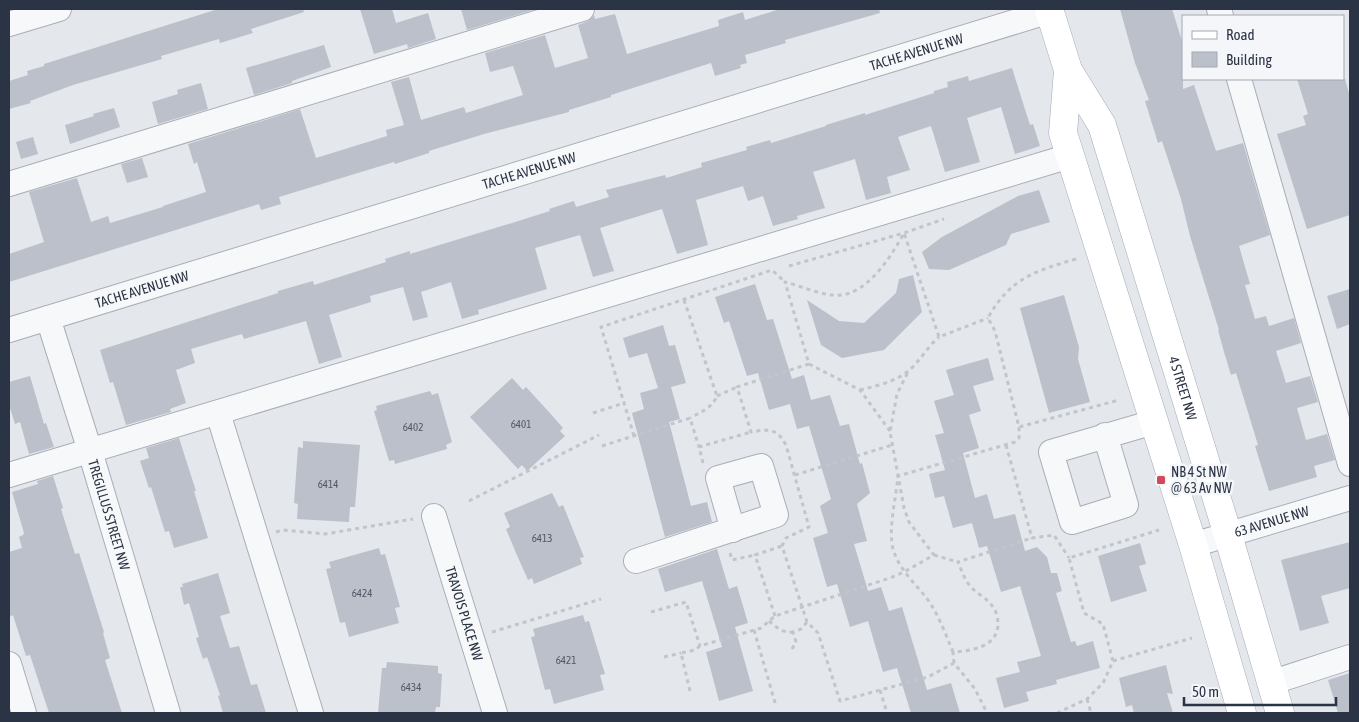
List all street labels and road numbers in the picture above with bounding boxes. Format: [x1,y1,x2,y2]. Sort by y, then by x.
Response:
street label: TACHE AVENUE NW [868,30,966,74]
street label: TACHE AVENUE NW [480,148,579,192]
street label: TACHE AVENUE NW [93,267,191,311]
street label: 4 STREET NW [1166,354,1201,423]
street label: TREGILLUS STREET NW [85,458,133,573]
street label: 63 AVENUE NW [1232,502,1312,540]
street label: TRAVOIS PLACE NW [442,564,487,663]

